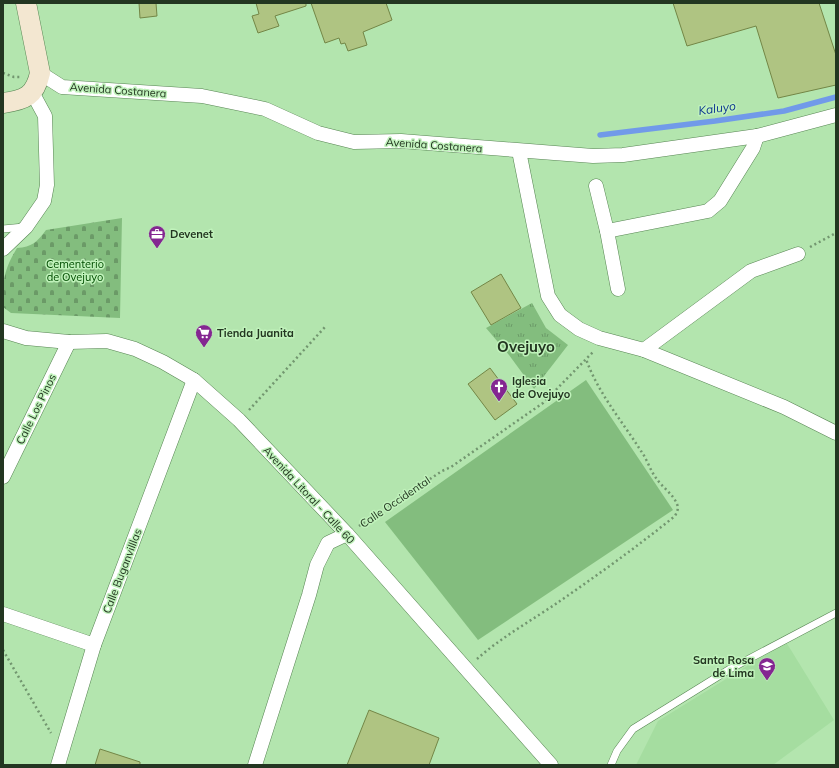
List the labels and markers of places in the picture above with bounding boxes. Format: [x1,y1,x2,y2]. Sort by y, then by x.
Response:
office icon: Devenet [147,224,167,249]
place label: Devenet [170,227,213,241]
supermarket icon: Tienda Juanita [194,323,214,348]
place label: Tienda Juanita [217,326,294,340]
place label: Iglesia de Ovejuyo [512,374,571,401]
church icon: Iglesia de Ovejuyo [489,377,509,402]
place label: Santa Rosa de Lima [693,653,754,680]
school or university icon: Santa Rosa de Lima [757,656,777,681]

